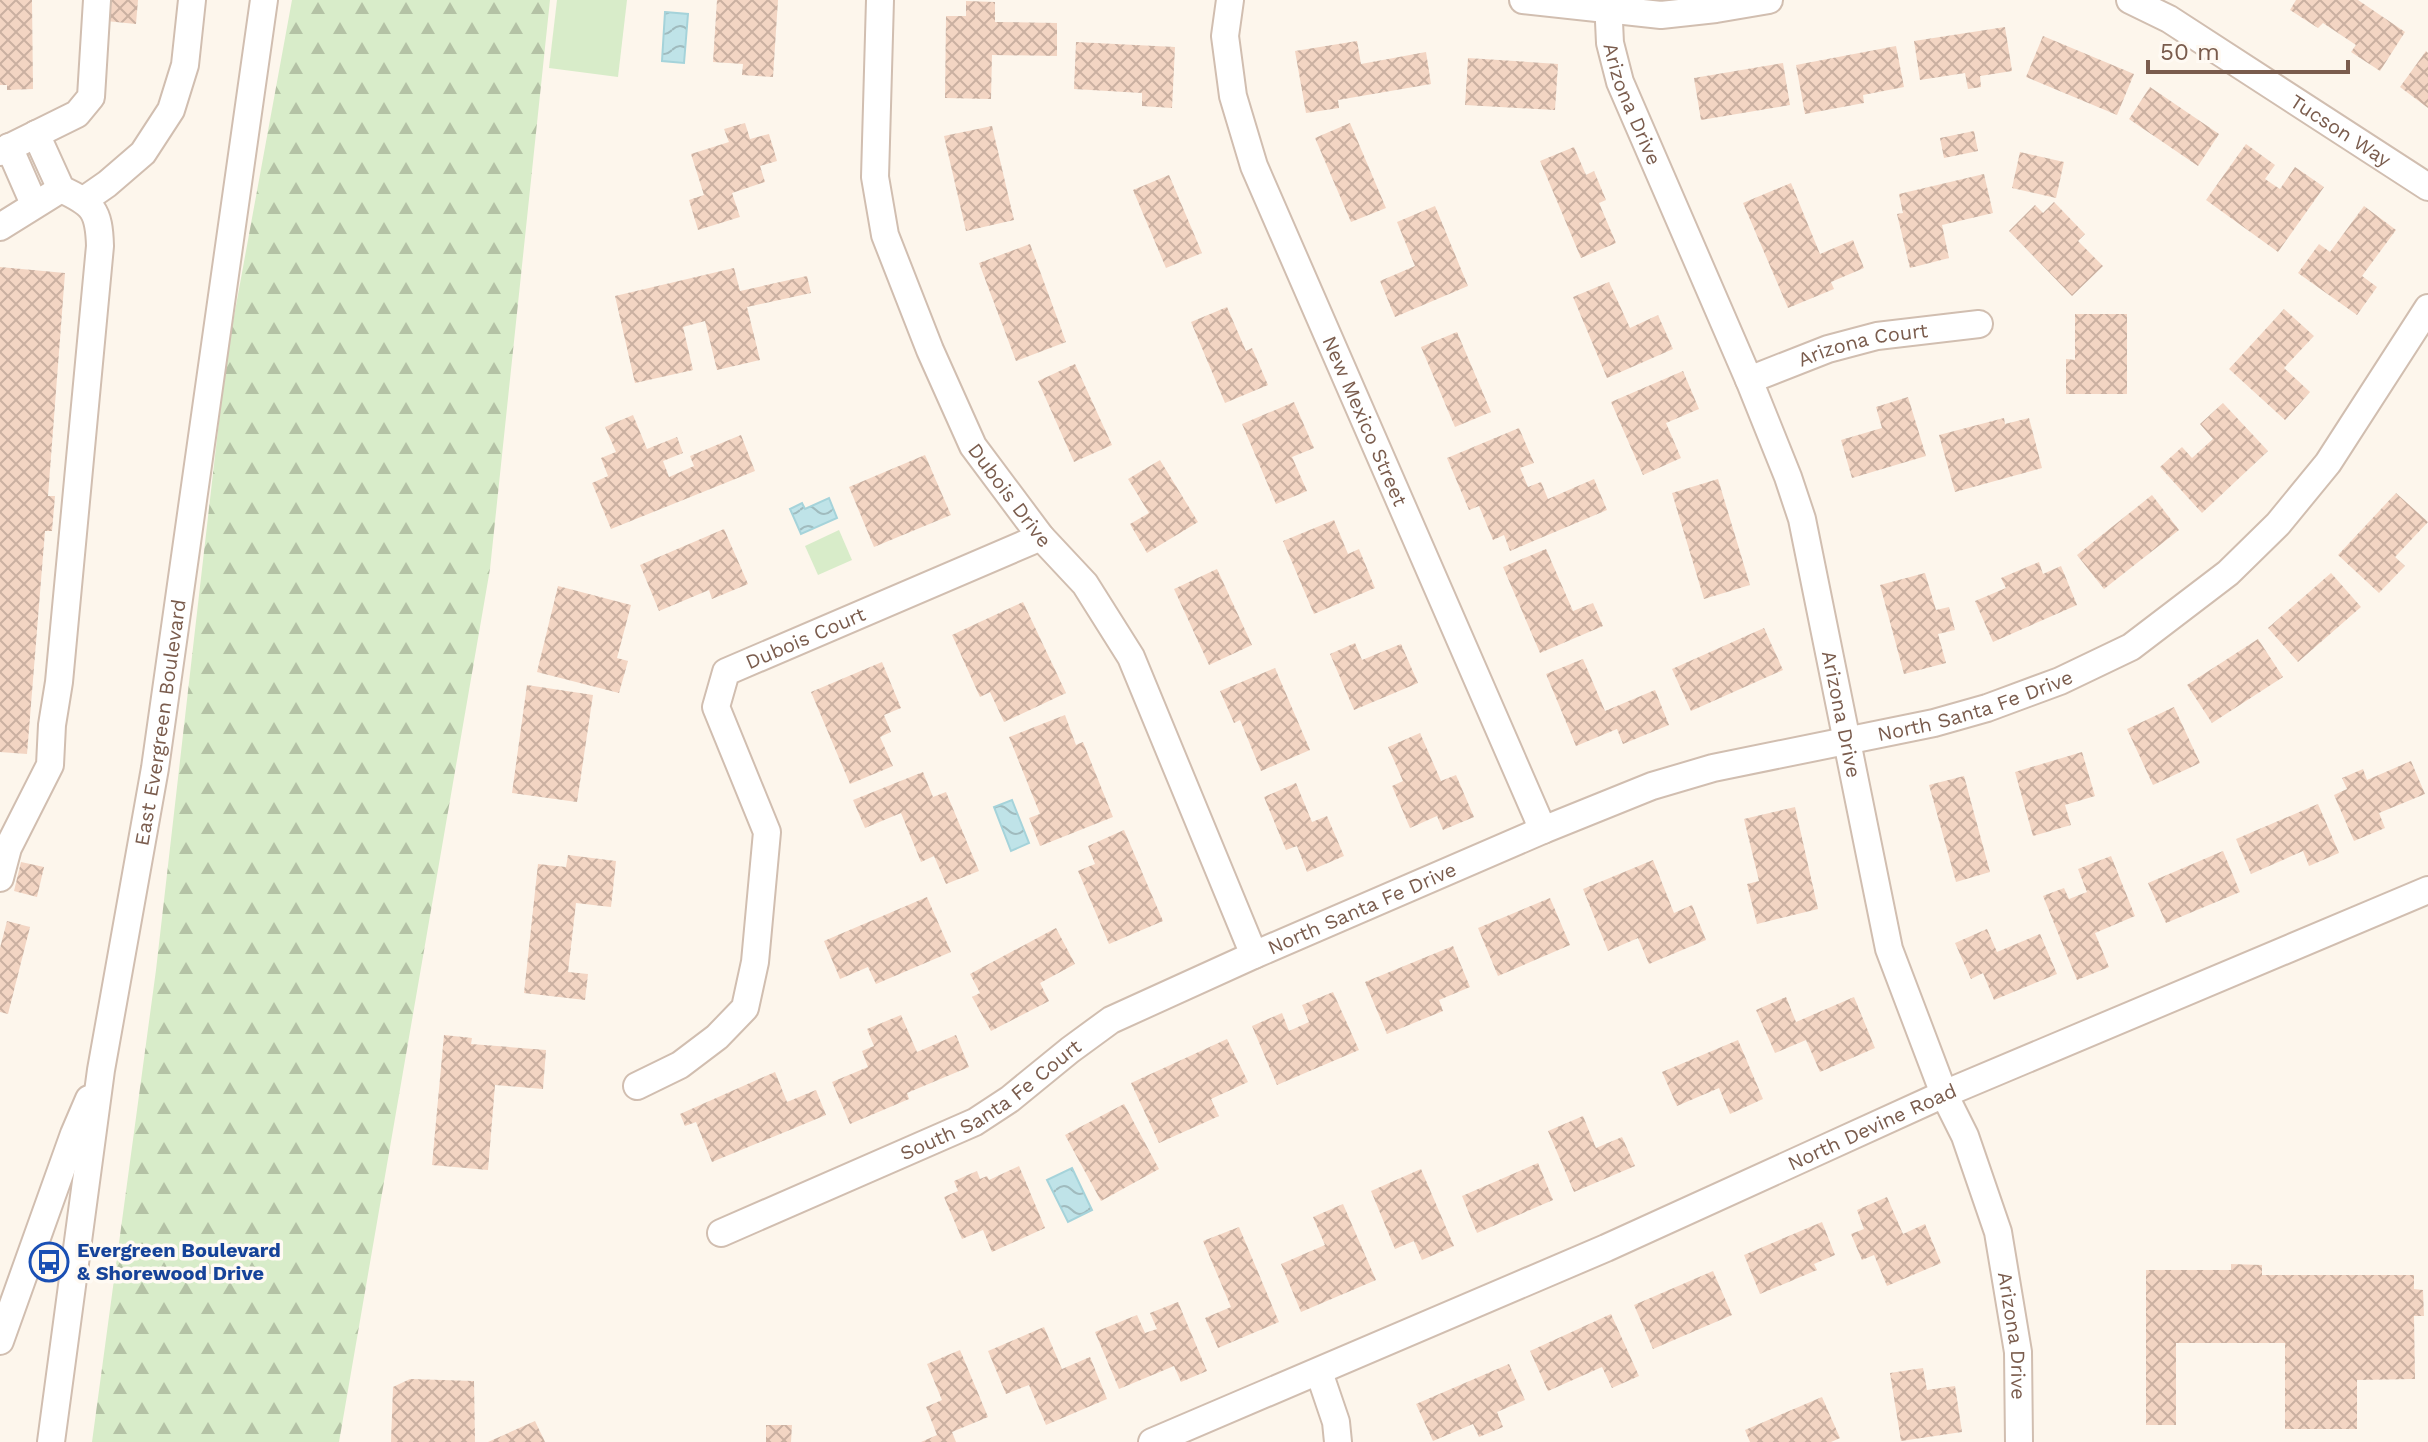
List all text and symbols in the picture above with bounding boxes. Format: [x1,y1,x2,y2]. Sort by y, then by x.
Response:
scale bar [2148,24,2348,74]
text: 50 m [2160,38,2220,66]
street label: Arizona Drive [1598,40,1666,169]
street label: Tucson Way [2286,89,2396,172]
street label: Arizona Court [1794,318,1930,372]
street label: New Mexico Street [1317,332,1413,510]
street label: Dubois Drive [963,438,1056,552]
street label: East Evergreen Boulevard [129,598,191,848]
street label: Dubois Court [742,601,870,674]
street label: Arizona Drive [1817,649,1866,780]
street label: North Santa Fe Drive [1875,665,2077,746]
street label: North Santa Fe Drive [1264,857,1460,960]
street label: South Santa Fe Court [896,1034,1086,1165]
street label: North Devine Road [1784,1078,1960,1176]
place label: Evergreen Boulevard & Shorewood Drive [77,1238,281,1285]
bus stop icon: Evergreen Boulevard & Shorewood Drive [28,1241,70,1283]
street label: Arizona Drive [1993,1270,2031,1400]

